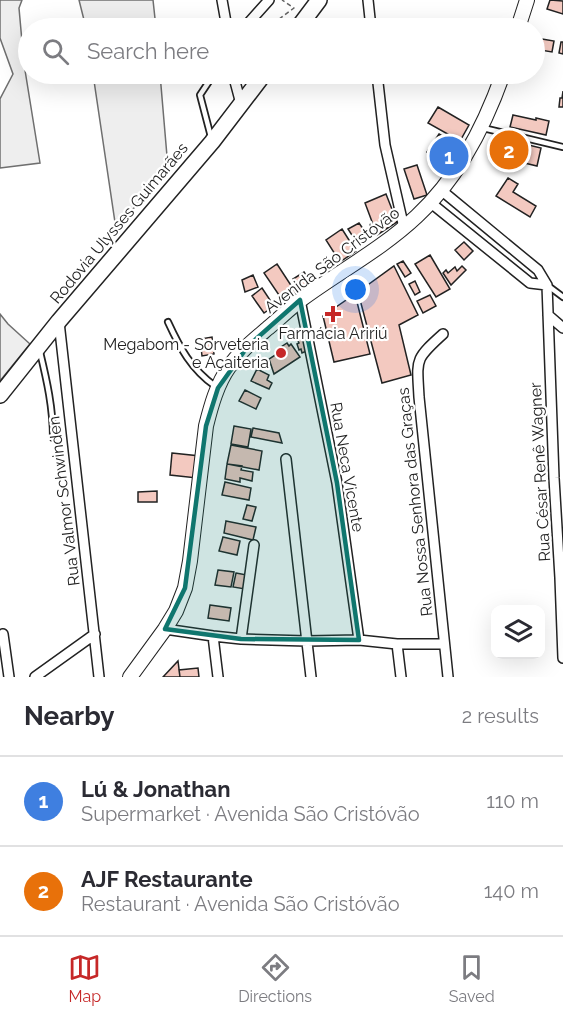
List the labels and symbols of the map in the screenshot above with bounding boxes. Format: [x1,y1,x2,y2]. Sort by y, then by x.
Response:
pin: 2 [490,128,528,172]
pin: 1 [430,134,468,178]
street label: Rodovia Ulysses Guimarães [46,138,192,307]
street label: Avenida São Cristóvão [261,203,403,317]
your location [341,275,370,304]
marker: Farmácia Aririú [326,307,340,321]
place label: Farmácia Aririú [278,324,388,343]
place label: Megabom - Sorveteria e Açaiteria [103,335,269,372]
marker: Megabom - Sorveteria e Açaiteria [274,346,288,360]
street label: Rua César Renê Wagner [526,382,554,562]
street label: Rua Nossa Senhora das Graças [394,386,436,617]
street label: Rua Neca Vicente [326,401,368,533]
street label: Rua Valmor Schwinden [44,415,84,587]

